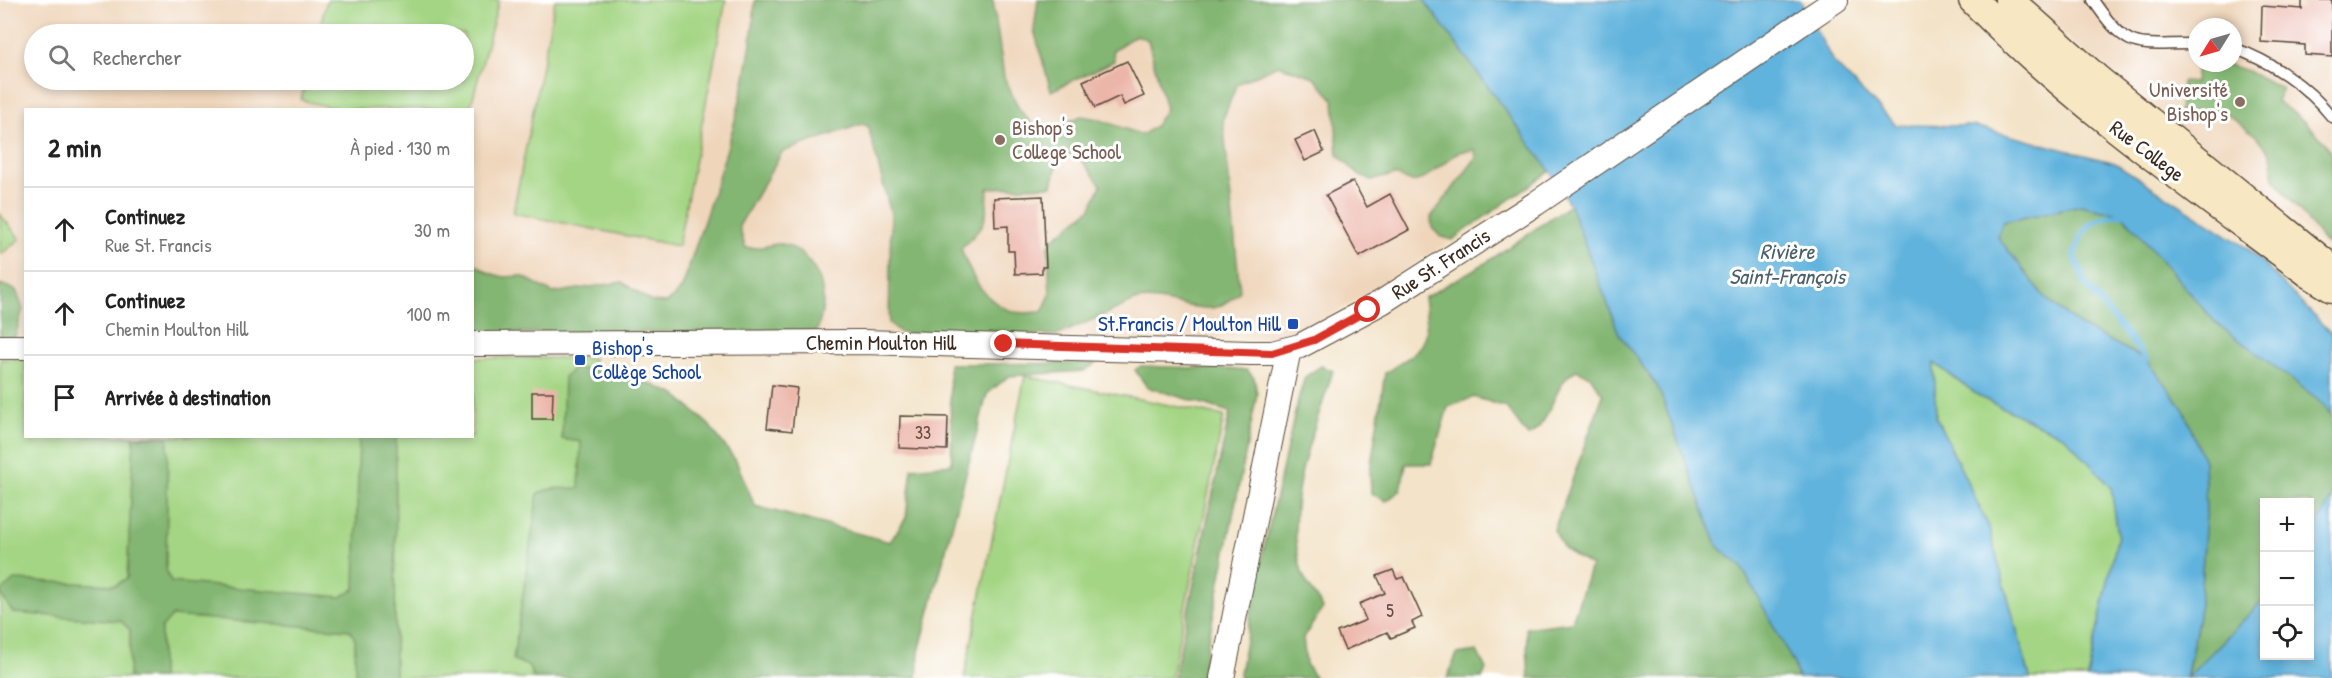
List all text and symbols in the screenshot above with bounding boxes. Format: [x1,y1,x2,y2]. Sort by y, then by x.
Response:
north arrow [2188,18,2242,72]
search box [24,24,474,90]
icon: search [45,41,78,74]
text: Rechercher [93,42,182,72]
place label: Université Bishop's [2149,75,2228,128]
marker: Université Bishop's [2233,95,2247,109]
place label: Bishop's College School [1012,113,1121,166]
street label: Rue College [2104,113,2190,188]
text: 2 min [48,130,101,165]
marker: Bishop's College School [993,133,1007,147]
text: À pied · 130 m [350,134,450,161]
text: Continuez [105,201,185,231]
icon: ahead [48,213,81,246]
text: 30 m [414,216,450,243]
street label: Rue St. Francis [1386,221,1496,306]
text: Rue St. Francis [105,231,212,258]
water label: Rivière Saint-François [1729,236,1848,291]
text: Continuez [105,285,185,315]
route start [1354,296,1380,322]
icon: ahead [48,297,81,330]
text: 100 m [407,300,450,327]
place label: St.Francis / Moulton Hill [1098,309,1282,338]
text: Chemin Moulton Hill [105,315,248,342]
marker: St.Francis / Moulton Hill [1286,317,1300,331]
street label: Chemin Moulton Hill [806,328,957,357]
route end [990,330,1016,356]
place label: Bishop's Collège School [592,333,701,386]
marker: Bishop's Collège School [573,353,587,367]
icon: arrive [48,381,81,414]
text: Arrivée à destination [105,382,271,412]
house number: 33 [915,420,931,445]
map controls [2260,498,2314,660]
button: + [2260,498,2314,552]
button: − [2260,552,2314,606]
house number: 5 [1386,598,1394,623]
button: locate [2260,606,2314,660]

